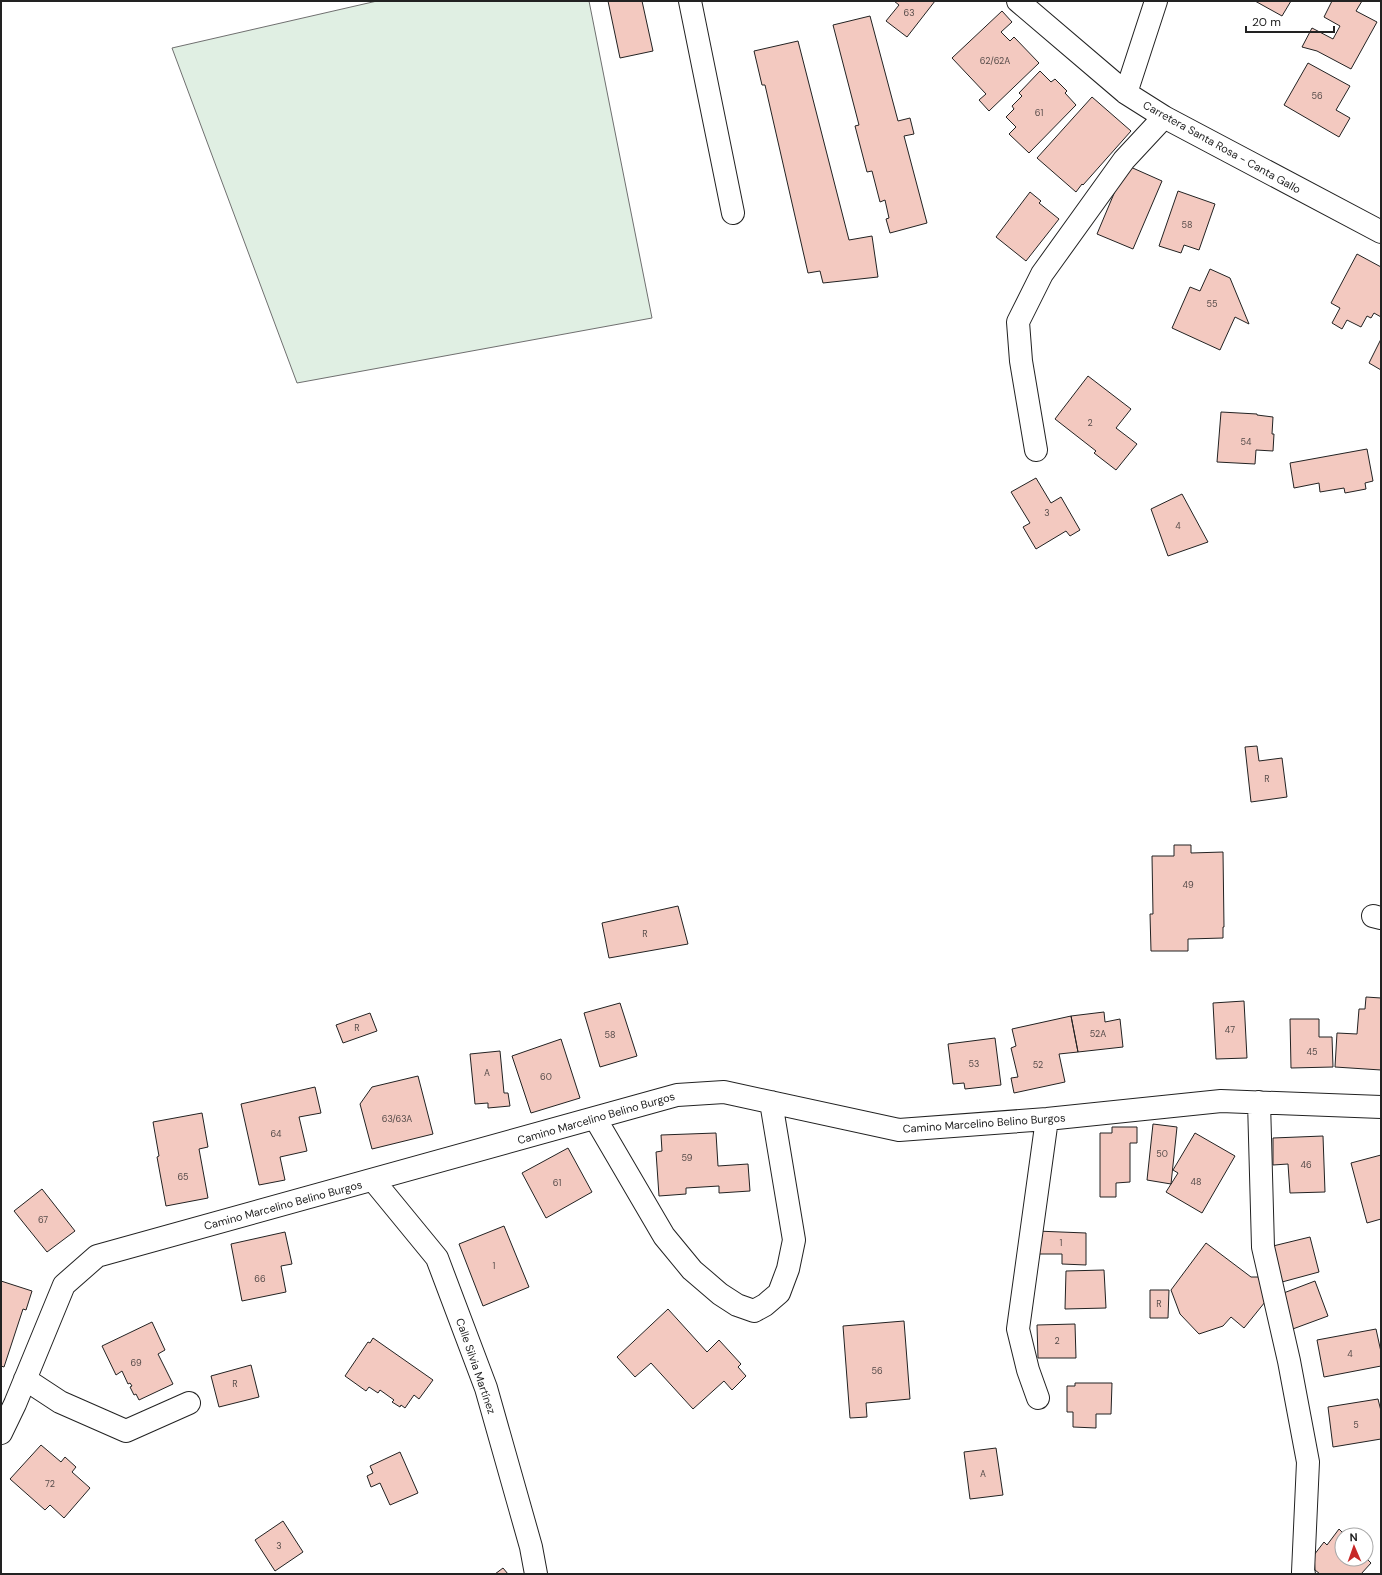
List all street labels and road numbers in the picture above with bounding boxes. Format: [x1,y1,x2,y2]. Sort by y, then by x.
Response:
street label: Carretera Santa Rosa - Canta Gallo [1141,98,1303,196]
street label: Camino Marcelino Belino Burgos [516,1089,676,1147]
street label: Camino Marcelino Belino Burgos [902,1110,1066,1136]
street label: Camino Marcelino Belino Burgos [202,1177,364,1233]
street label: Calle Silvia Martínez [453,1316,499,1416]

